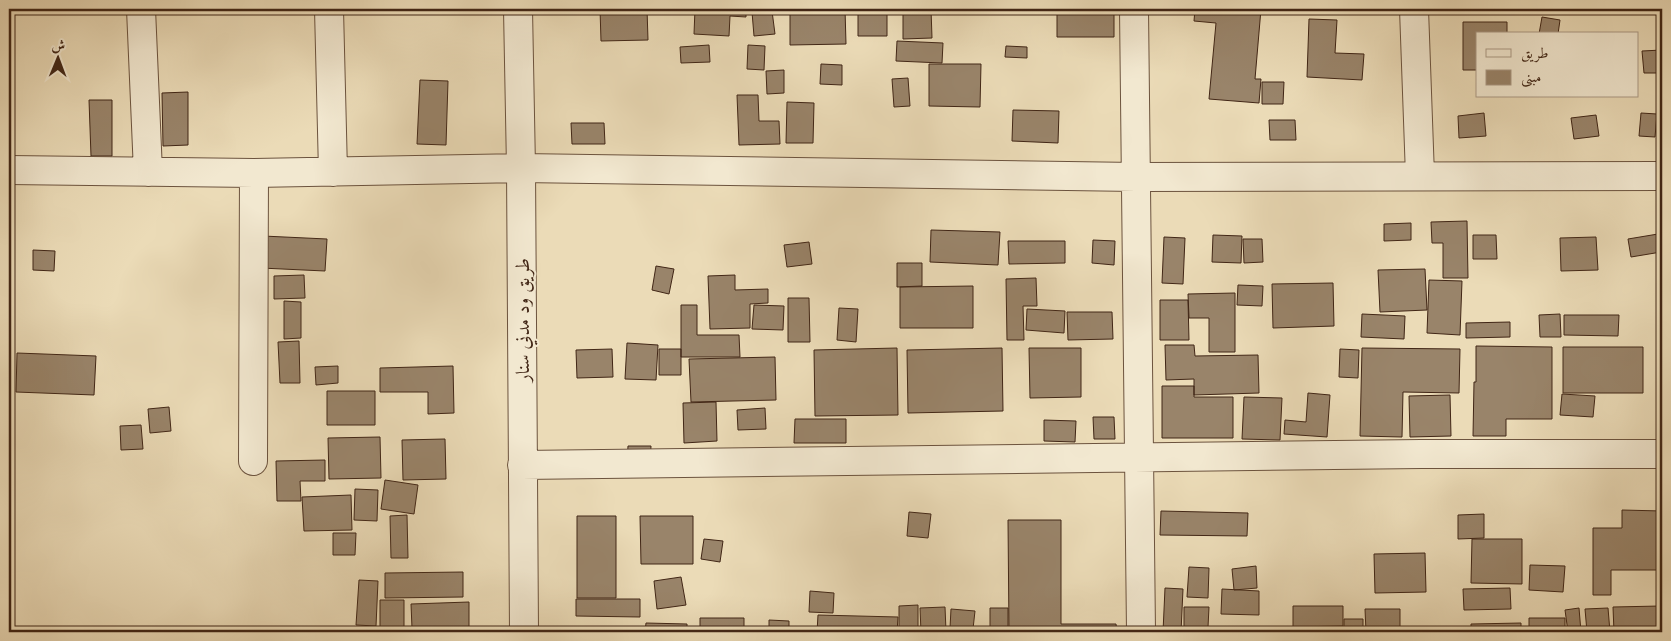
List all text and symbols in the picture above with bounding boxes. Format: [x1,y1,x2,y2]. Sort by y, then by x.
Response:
north arrow [32,32,82,82]
legend [1476,32,1638,98]
text: ش [51,36,65,55]
text: طريق [1521,43,1548,63]
text: مبنى [1521,67,1541,88]
street label: طريق ود مدني سنار [510,258,538,384]

